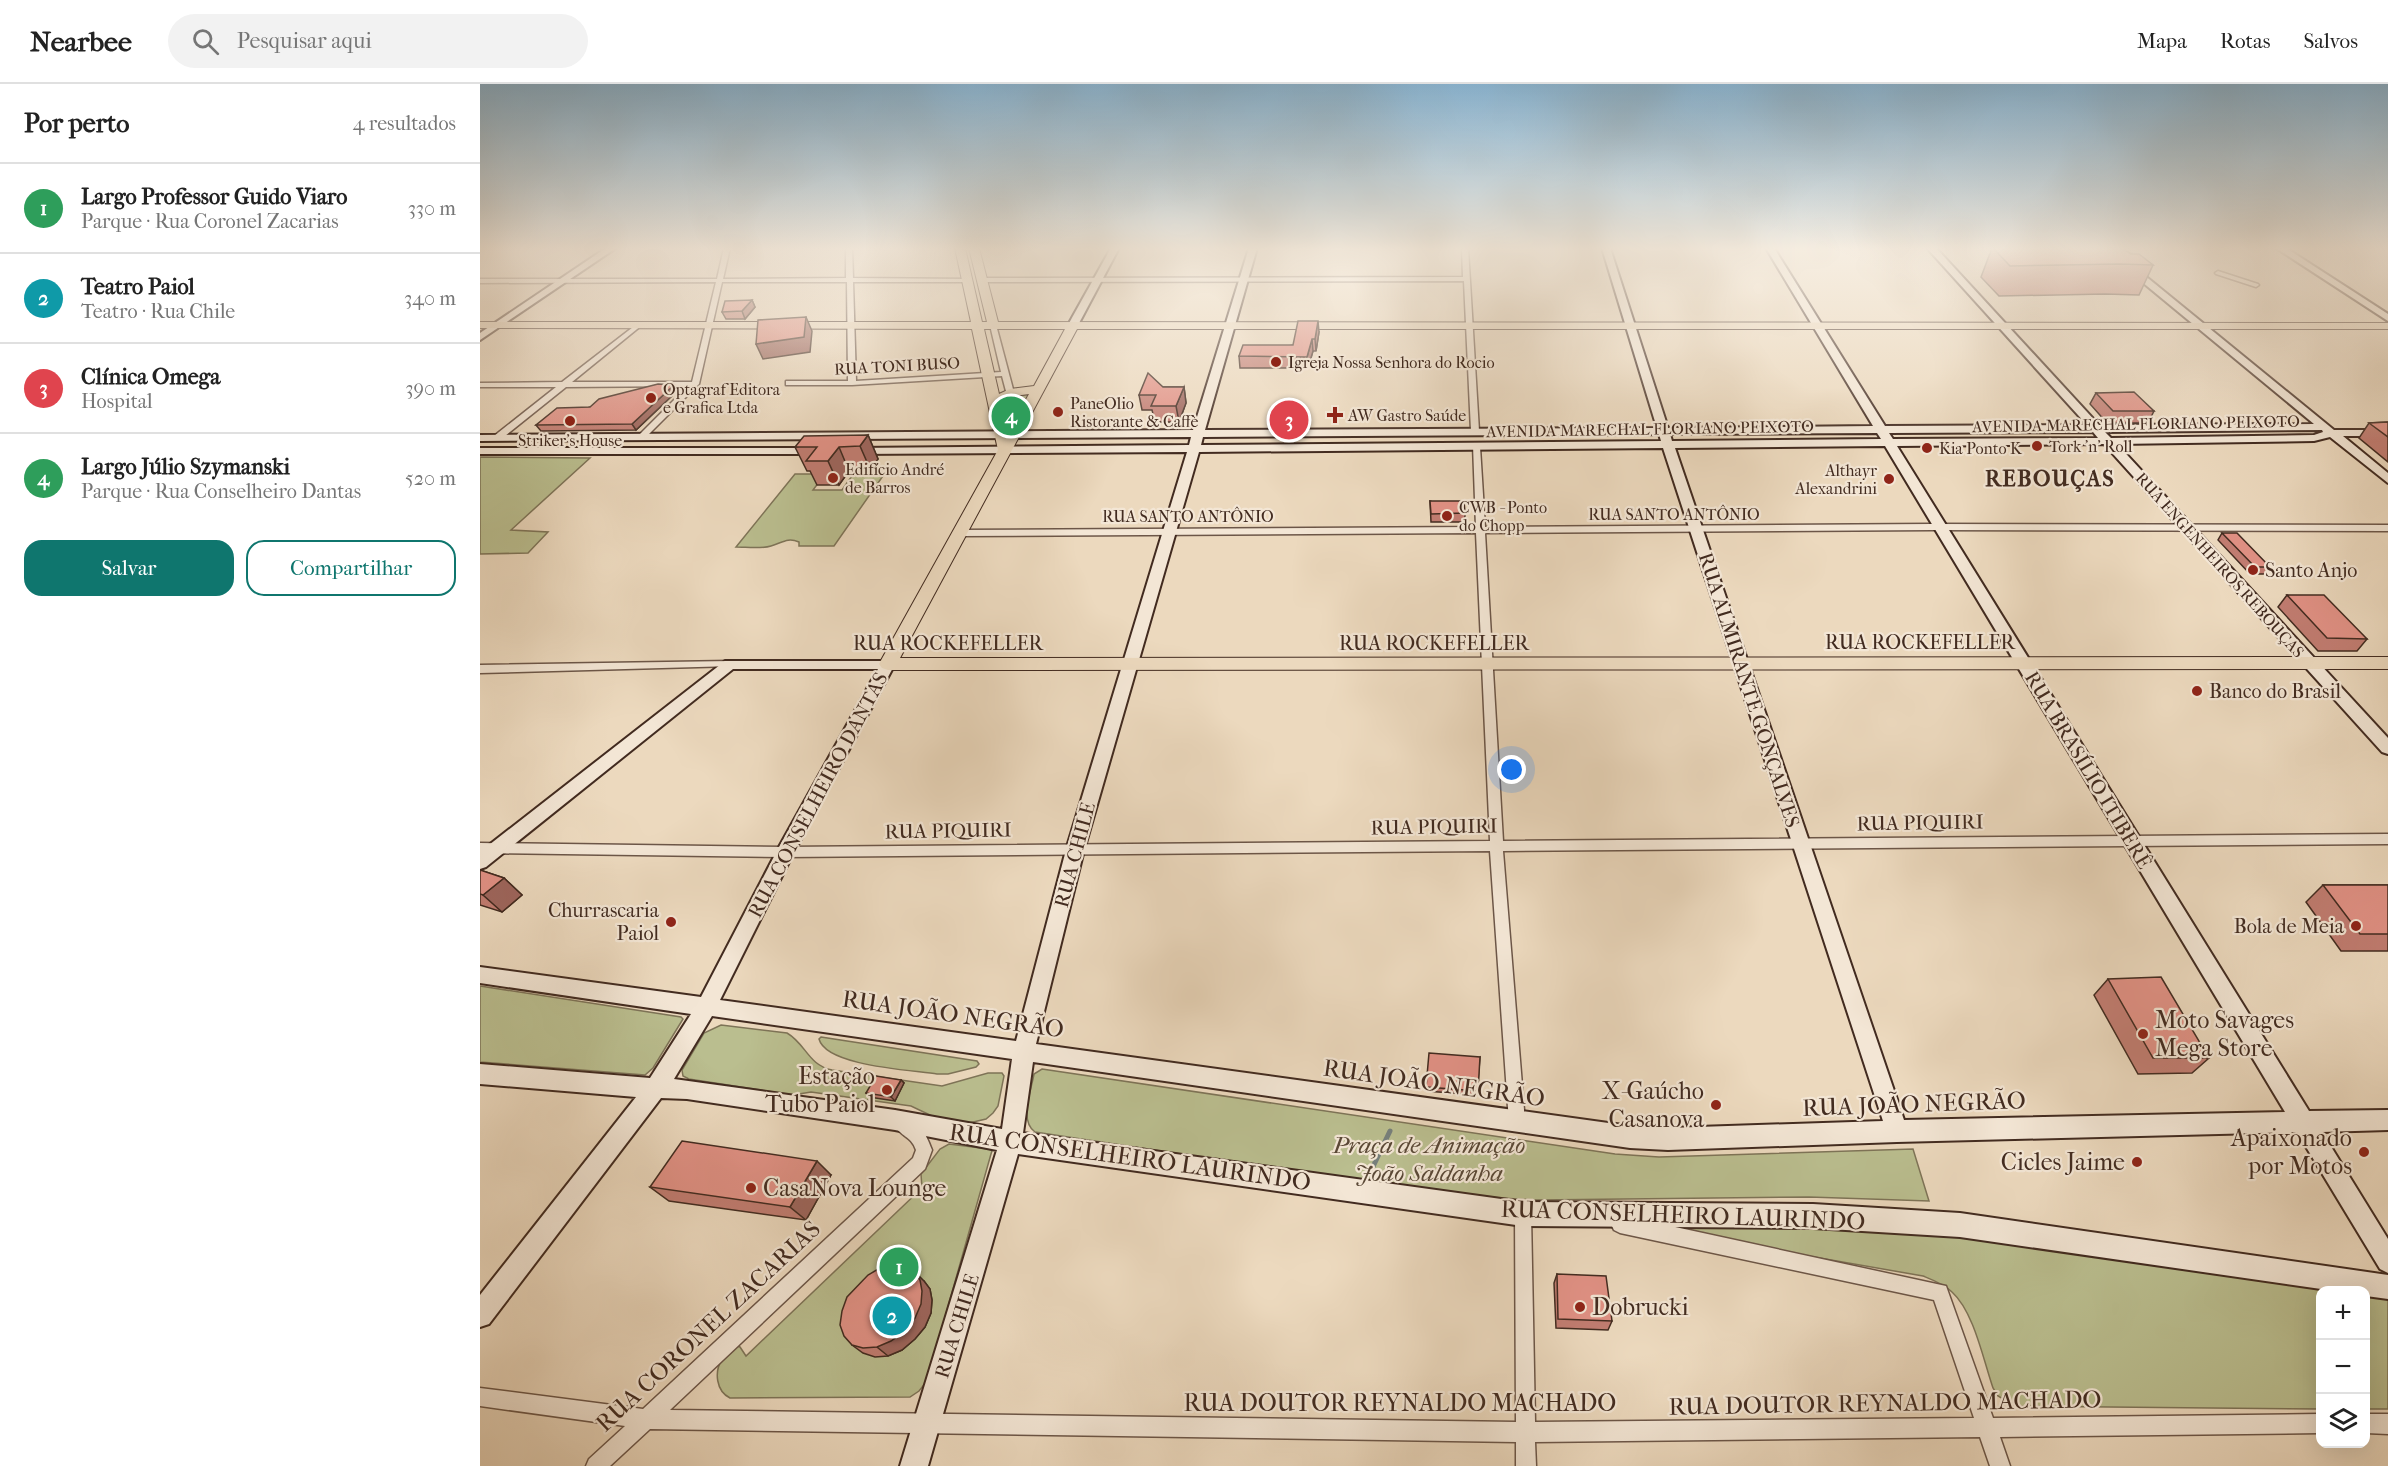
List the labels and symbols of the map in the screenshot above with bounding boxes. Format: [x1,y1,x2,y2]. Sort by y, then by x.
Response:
street label: RUA TONI BUSO [834,353,960,379]
place label: Igreja Nossa Senhora do Rocio [1288,353,1495,372]
marker: Igreja Nossa Senhora do Rocio [1269,355,1283,369]
place label: Optagraf Editora e Grafica Ltda [663,380,781,417]
marker: Optagraf Editora e Grafica Ltda [644,391,658,405]
pin: 4 [992,394,1030,438]
place label: PaneOlio Ristorante & Caffè [1070,394,1199,431]
pin: 3 [1270,398,1308,442]
marker: PaneOlio Ristorante & Caffè [1051,405,1065,419]
marker: AW Gastro Saúde [1326,406,1344,424]
place label: AW Gastro Saúde [1347,406,1466,425]
street label: AVENIDA MARECHAL FLORIANO PEIXOTO [1971,412,2300,436]
marker: Striker's House [563,414,577,428]
street label: AVENIDA MARECHAL FLORIANO PEIXOTO [1485,417,1814,441]
place label: Striker's House [518,431,622,450]
place label: Tork 'n' Roll [2049,437,2133,456]
place label: Kia Ponto K [1939,439,2023,458]
marker: Tork 'n' Roll [2030,439,2044,453]
marker: Kia Ponto K [1920,441,1934,455]
place label: Edifício André de Barros [845,460,944,497]
place label: Althayr Alexandrini [1794,461,1877,498]
district label: REBOUÇAS [1985,466,2115,493]
street label: RUA ENGENHEIROS REBOUÇAS [2131,469,2308,662]
marker: Edifício André de Barros [826,471,840,485]
marker: Althayr Alexandrini [1882,472,1896,486]
place label: CWB - Ponto do Chopp [1459,498,1547,535]
street label: RUA SANTO ANTÔNIO [1588,504,1760,524]
street label: RUA SANTO ANTÔNIO [1102,506,1274,526]
marker: CWB - Ponto do Chopp [1440,509,1454,523]
street label: RUA ALMIRANTE GONÇALVES [1693,550,1804,831]
place label: Santo Anjo [2265,559,2357,582]
marker: Santo Anjo [2246,563,2260,577]
street label: RUA ROCKEFELLER [1825,631,2017,654]
street label: RUA ROCKEFELLER [853,632,1045,655]
street label: RUA ROCKEFELLER [1339,632,1531,655]
street label: RUA BRASÍLIO ITIBERÊ [2020,667,2157,873]
street label: RUA CONSELHEIRO DANTAS [743,668,893,922]
place label: Banco do Brasil [2209,680,2341,703]
marker: Banco do Brasil [2190,684,2204,698]
your location [1497,755,1526,784]
street label: RUA CHILE [1050,800,1100,910]
street label: RUA PIQUIRI [1856,810,1984,836]
street label: RUA PIQUIRI [1370,814,1498,840]
street label: RUA PIQUIRI [884,818,1012,844]
place label: Churrascaria Paiol [548,899,660,945]
marker: Churrascaria Paiol [664,915,678,929]
place label: Bola de Meia [2234,915,2345,938]
marker: Bola de Meia [2349,919,2363,933]
street label: RUA JOÃO NEGRÃO [840,985,1066,1043]
place label: Moto Savages Mega Store [2155,1006,2294,1062]
marker: Moto Savages Mega Store [2136,1027,2150,1041]
street label: RUA JOÃO NEGRÃO [1321,1054,1547,1112]
place label: Estação Tubo Paiol [765,1062,875,1118]
place label: X-Gaúcho Casanova [1602,1077,1705,1133]
marker: Estação Tubo Paiol [880,1083,894,1097]
street label: RUA JOÃO NEGRÃO [1802,1086,2026,1122]
marker: X-Gaúcho Casanova [1709,1098,1723,1112]
street label: RUA CONSELHEIRO LAURINDO [947,1118,1313,1196]
place label: Apaixonado por Motos [2230,1124,2352,1180]
park label: Praça de Animação João Saldanha [1332,1131,1525,1187]
marker: Apaixonado por Motos [2357,1145,2371,1159]
place label: Cicles Jaime [2001,1148,2125,1176]
marker: Cicles Jaime [2130,1155,2144,1169]
place label: CasaNova Lounge [763,1174,947,1202]
marker: CasaNova Lounge [744,1181,758,1195]
street label: RUA CONSELHEIRO LAURINDO [1500,1195,1866,1235]
street label: RUA CORONEL ZACARIAS [590,1215,826,1437]
pin: 1 [880,1244,918,1290]
street label: RUA CHILE [930,1271,984,1381]
place label: Dobrucki [1592,1293,1689,1321]
pin: 2 [872,1294,912,1338]
marker: Dobrucki [1573,1300,1587,1314]
street label: RUA DOUTOR REYNALDO MACHADO [1668,1385,2102,1421]
street label: RUA DOUTOR REYNALDO MACHADO [1184,1389,1616,1417]

